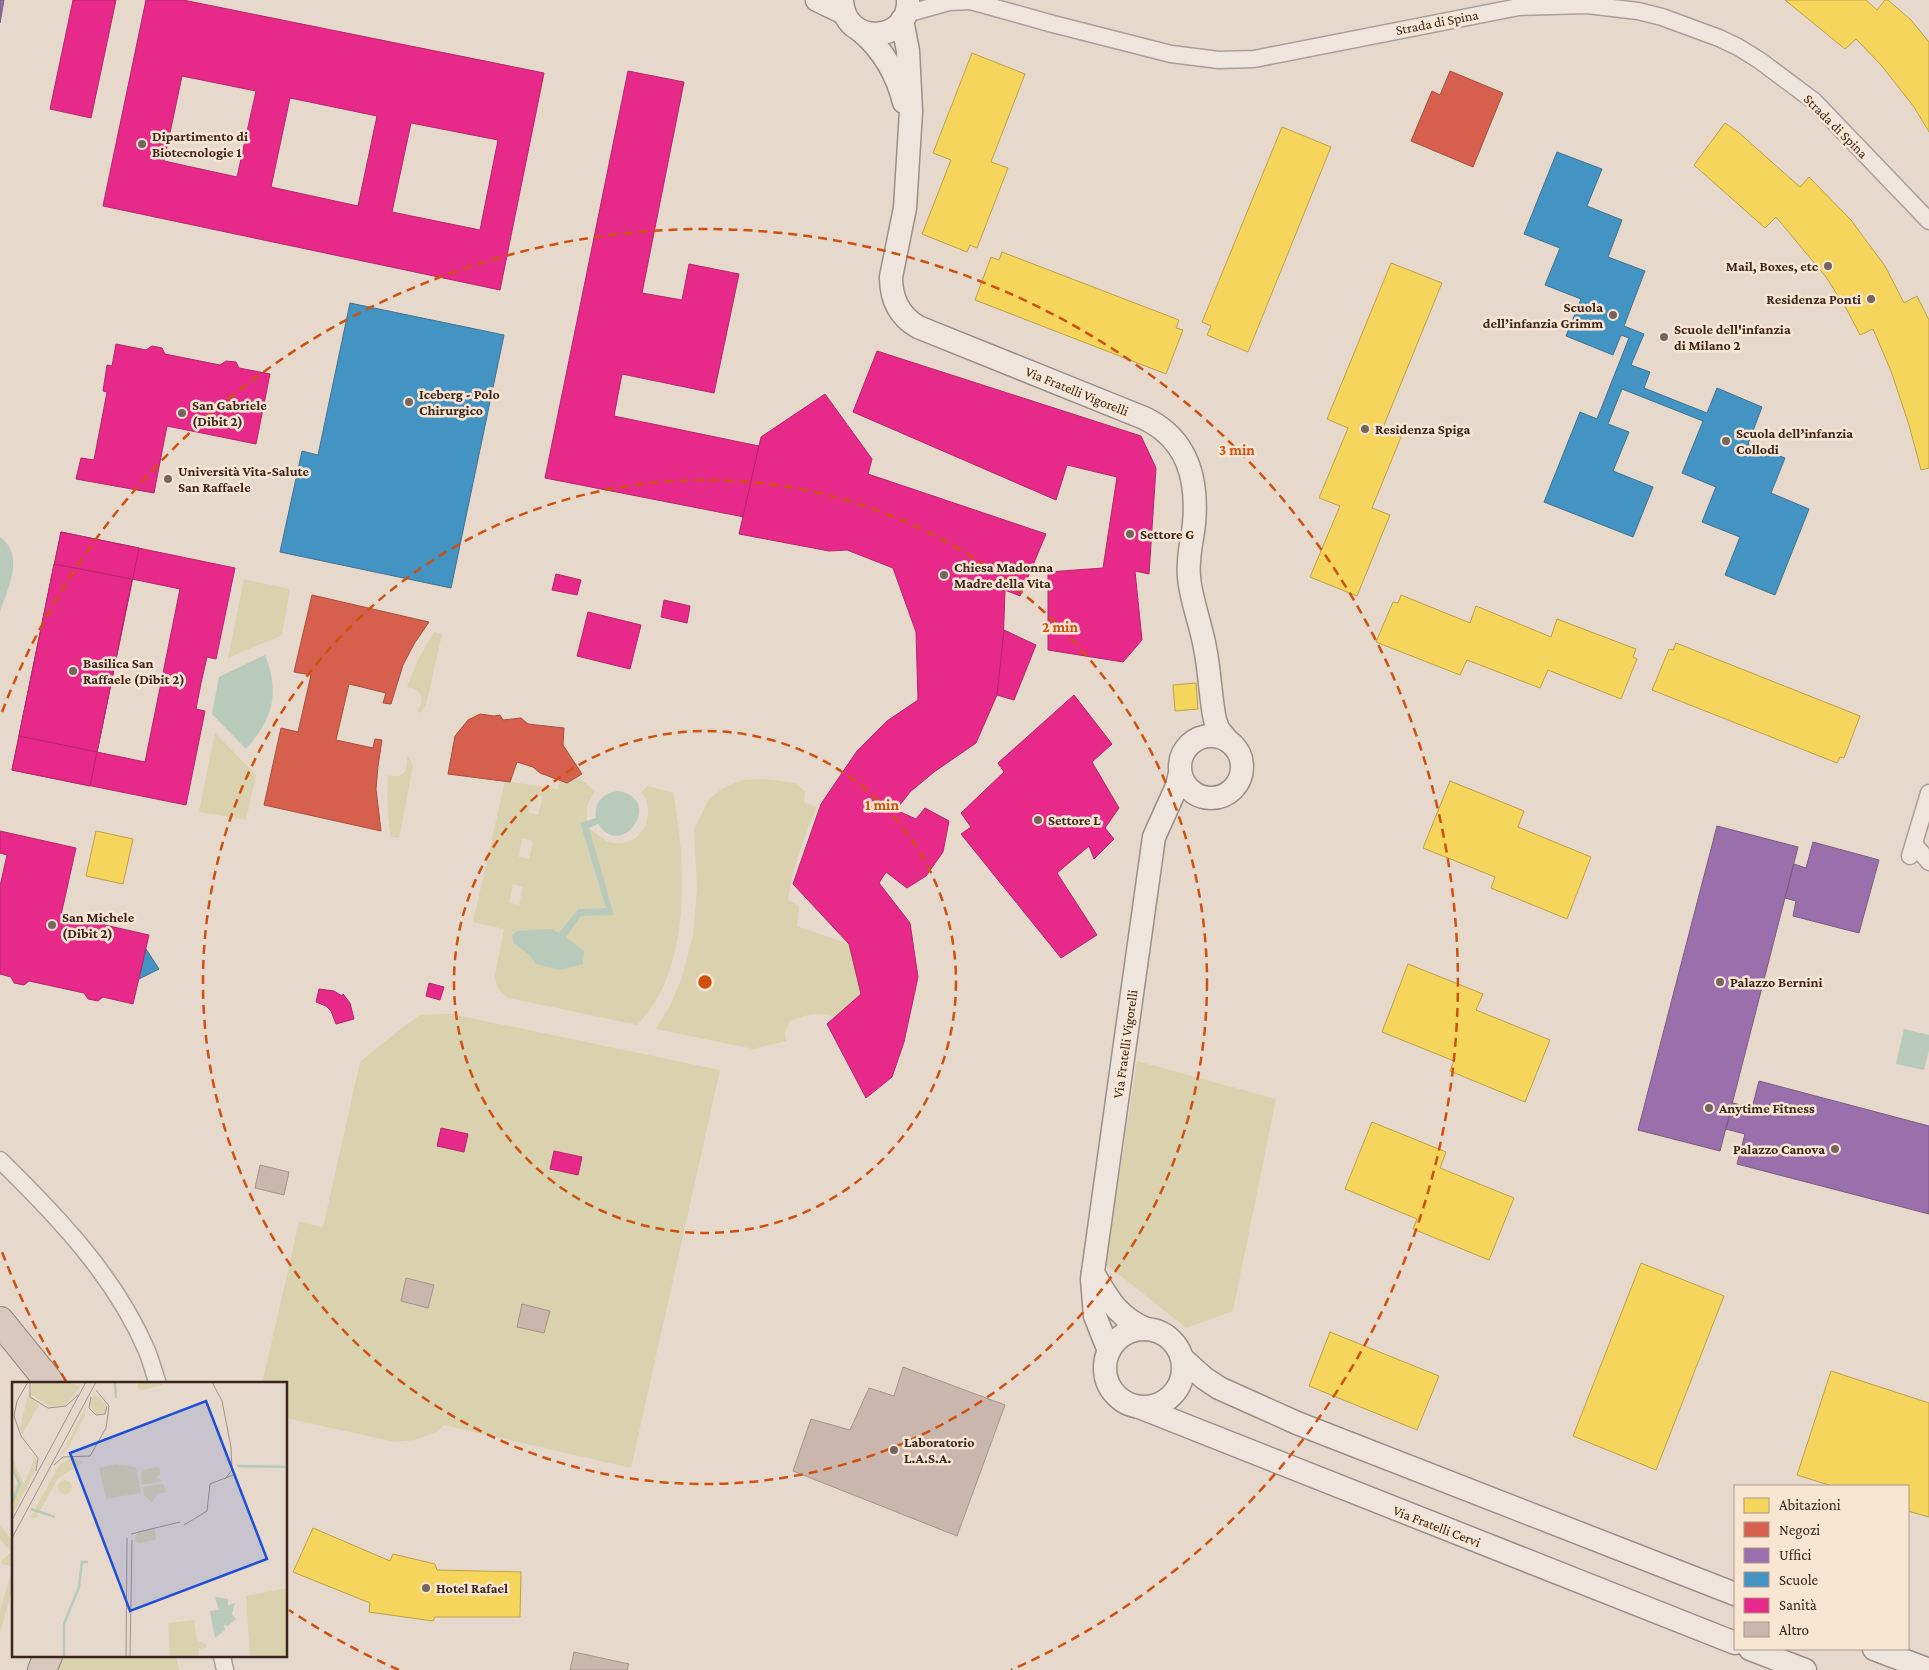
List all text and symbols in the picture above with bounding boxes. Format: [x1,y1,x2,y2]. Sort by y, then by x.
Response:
street label: Strada di Spina [1394,6,1480,38]
street label: Strada di Spina [1801,91,1872,162]
place label: Dipartimento di Biotecnologie 1 [152,128,248,160]
marker: Dipartimento di Biotecnologie 1 [136,138,148,150]
place label: Mail, Boxes, etc [1726,258,1819,275]
marker: Mail, Boxes, etc [1822,260,1834,272]
place label: Residenza Ponti [1766,291,1861,307]
marker: Residenza Ponti [1865,293,1877,305]
place label: Scuola dell’infanzia Grimm [1483,299,1603,331]
marker: Scuola dell’infanzia Grimm [1607,309,1619,321]
place label: Scuole dell'infanzia di Milano 2 [1674,321,1791,353]
marker: Scuole dell'infanzia di Milano 2 [1658,331,1670,343]
street label: Via Fratelli Vigorelli [1023,363,1131,419]
place label: Iceberg - Polo Chirurgico [419,386,500,418]
marker: Iceberg - Polo Chirurgico [403,396,415,408]
place label: San Gabriele (Dibit 2) [192,397,267,430]
marker: San Gabriele (Dibit 2) [176,407,188,419]
place label: Residenza Spiga [1375,421,1470,437]
marker: Residenza Spiga [1359,423,1371,435]
place label: Scuola dell’infanzia Collodi [1736,425,1853,457]
marker: Scuola dell’infanzia Collodi [1720,435,1732,447]
text: 3 min [1219,442,1255,458]
place label: Università Vita-Salute San Raffaele [178,463,309,495]
marker: Università Vita-Salute San Raffaele [162,473,174,485]
place label: Settore G [1140,526,1194,542]
marker: Settore G [1124,528,1136,540]
place label: Chiesa Madonna Madre della Vita [954,559,1053,591]
marker: Chiesa Madonna Madre della Vita [938,569,950,581]
text: 2 min [1042,619,1078,635]
place label: Basilica San Raffaele (Dibit 2) [83,655,185,688]
marker: Basilica San Raffaele (Dibit 2) [67,665,79,677]
text: 1 min [865,797,899,813]
place label: Settore L [1048,812,1101,828]
marker: Settore L [1032,814,1044,826]
place label: San Michele (Dibit 2) [62,909,135,942]
marker: San Michele (Dibit 2) [46,919,58,931]
centre of rings [696,973,714,991]
place label: Palazzo Bernini [1730,974,1823,990]
marker: Palazzo Bernini [1714,976,1726,988]
street label: Via Fratelli Vigorelli [1109,988,1141,1099]
place label: Anytime Fitness [1718,1100,1815,1116]
marker: Anytime Fitness [1703,1102,1715,1114]
place label: Palazzo Canova [1733,1141,1825,1157]
marker: Palazzo Canova [1829,1143,1841,1155]
inset map [12,1382,288,1658]
place label: Laboratorio L.A.S.A. [904,1434,975,1466]
marker: Laboratorio L.A.S.A. [888,1444,900,1456]
legend [1734,1485,1909,1650]
text: Abitazioni [1779,1497,1841,1513]
street label: Via Fratelli Cervi [1391,1502,1483,1550]
text: Negozi [1779,1522,1820,1539]
text: Uffici [1779,1547,1811,1563]
text: Scuole [1779,1572,1819,1588]
place label: Hotel Rafael [436,1580,508,1596]
marker: Hotel Rafael [420,1582,432,1594]
text: Sanità [1779,1597,1817,1613]
text: Altro [1779,1622,1809,1638]

